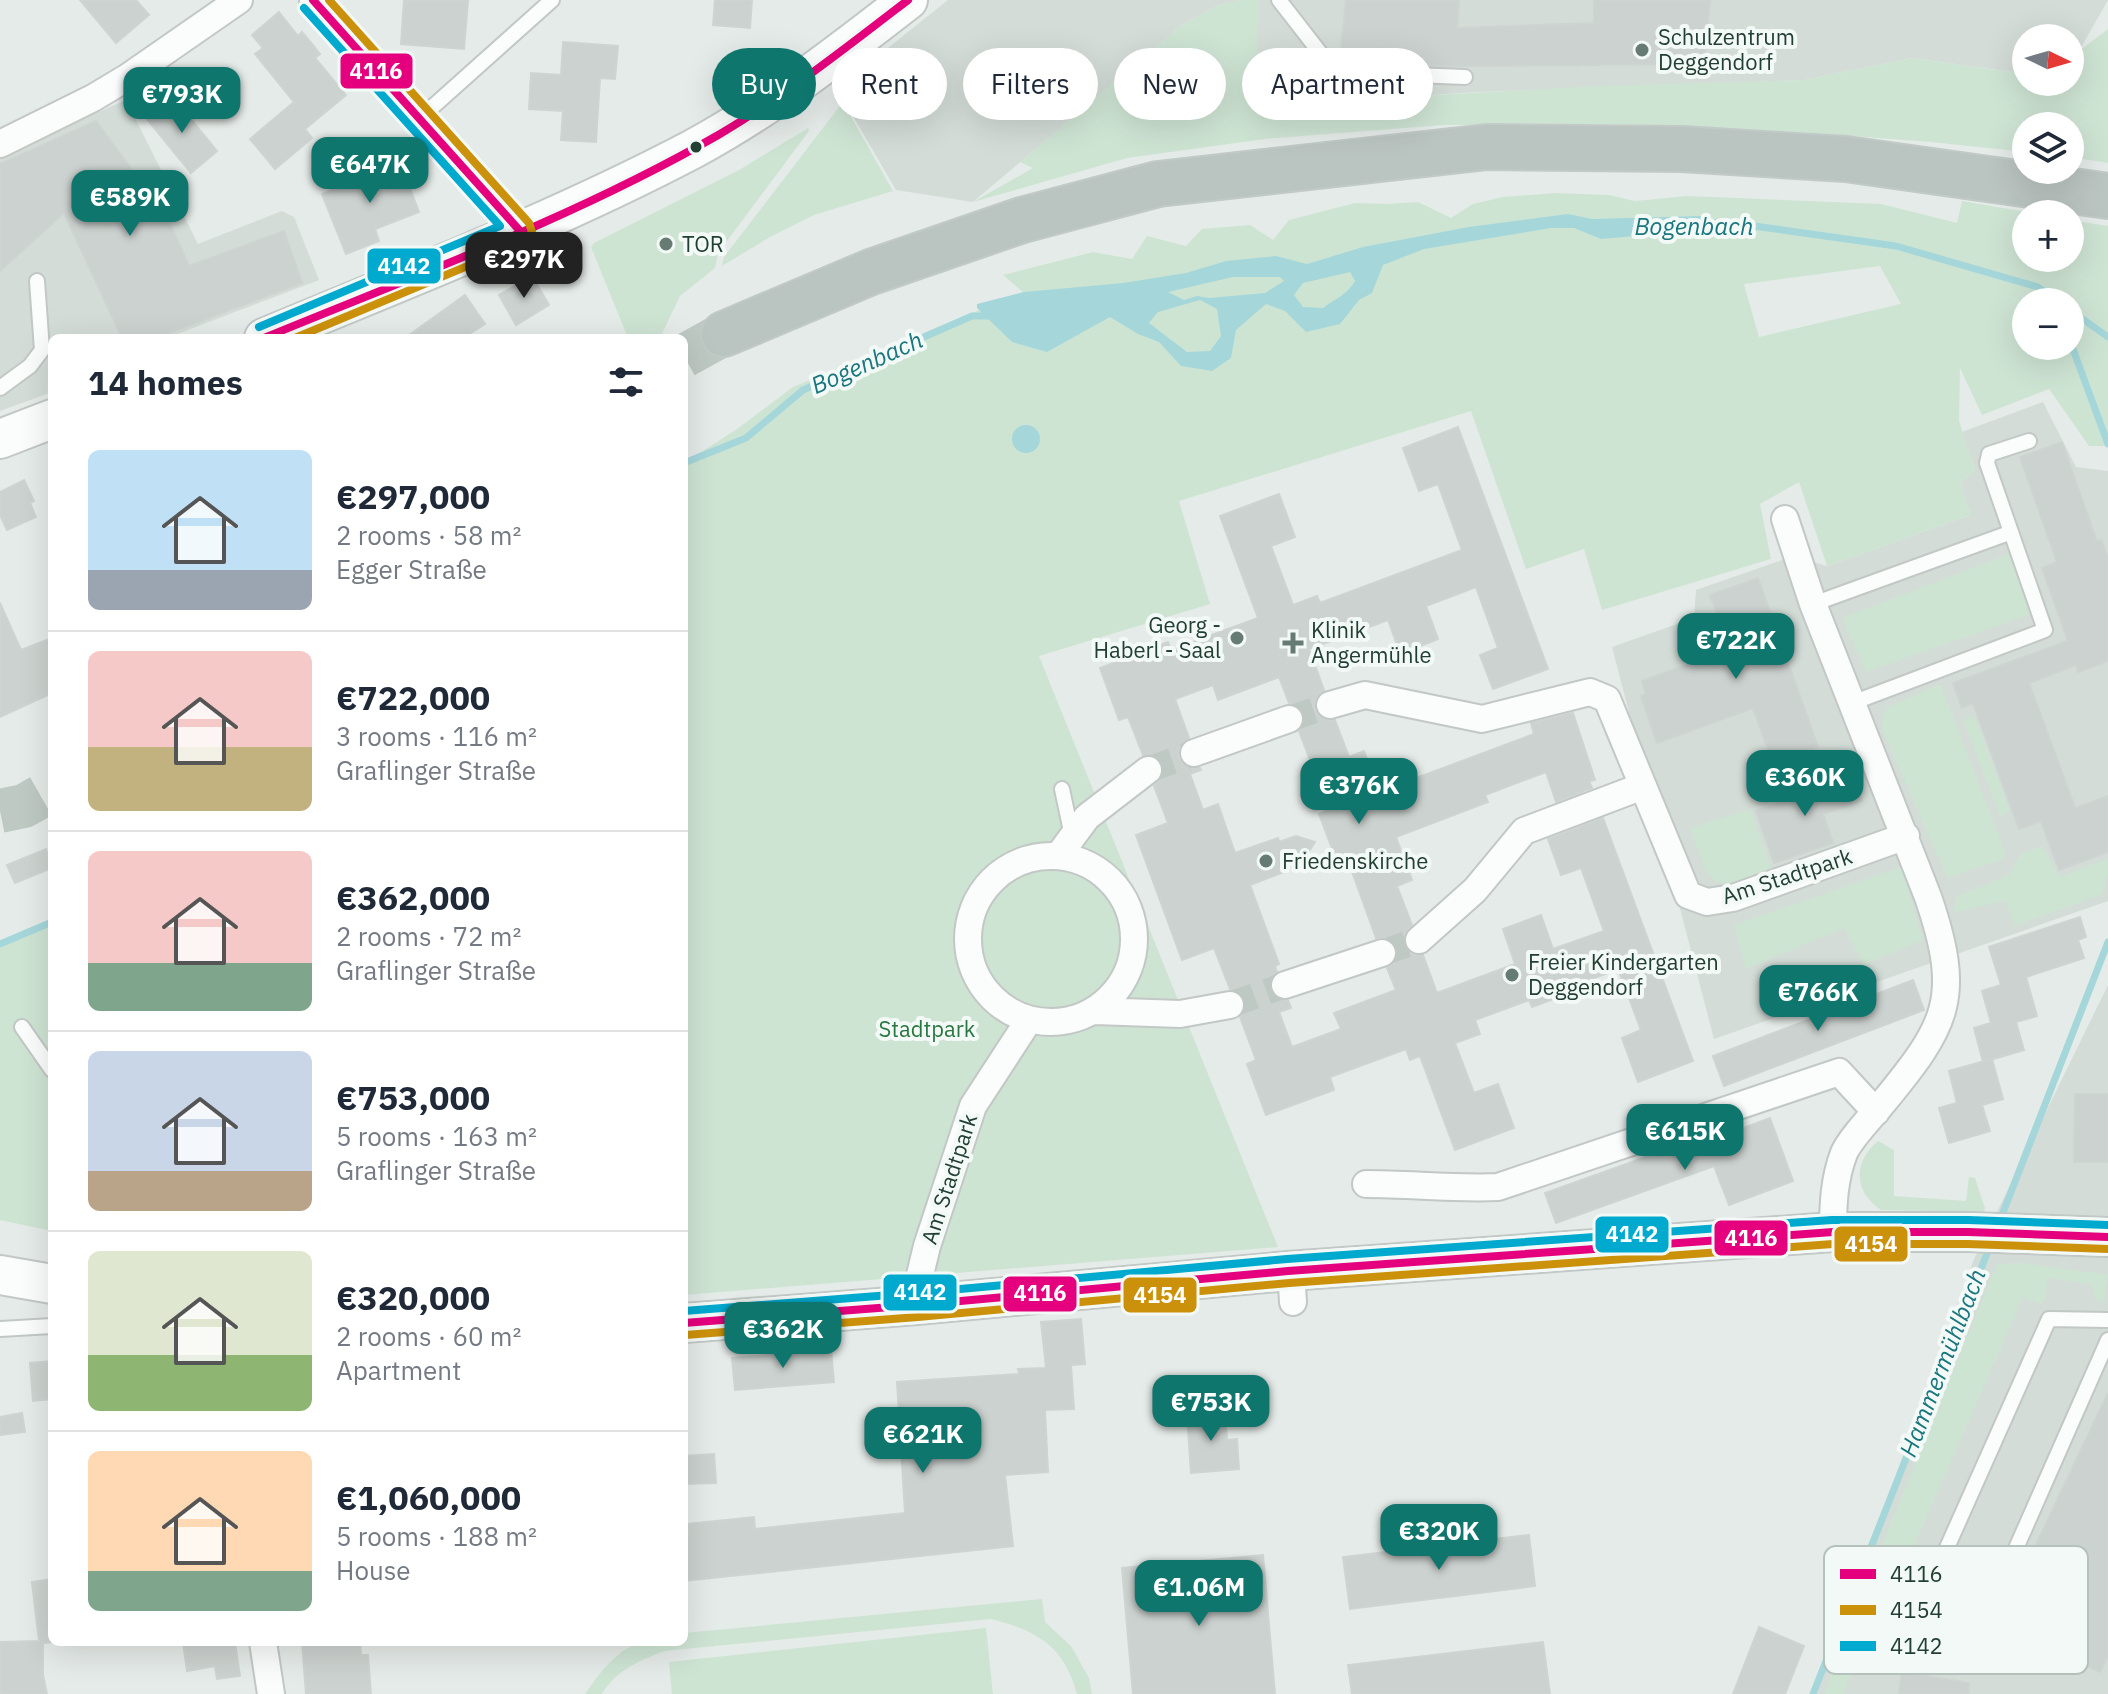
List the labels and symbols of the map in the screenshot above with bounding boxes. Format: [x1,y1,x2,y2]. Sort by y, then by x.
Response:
place label: Schulzentrum Deggendorf [1658,22,1795,76]
north arrow [2012,24,2084,96]
marker: Schulzentrum Deggendorf [1633,41,1651,59]
line badge: 4116 [339,52,414,90]
text: 4116 [350,56,402,85]
pin: €793K [126,67,238,135]
pin: €647K [314,137,426,205]
unlabelled marker [688,139,704,155]
pin: €589K [74,170,186,238]
water label: Bogenbach [1634,210,1754,242]
place label: TOR [682,229,724,258]
pin: €297K [468,232,580,300]
marker: TOR [657,235,675,253]
line badge: 4142 [366,247,442,285]
text: 4142 [378,251,430,280]
water label: Bogenbach [806,323,928,401]
place label: Georg - Haberl - Saal [1093,610,1221,664]
pin: €722K [1680,613,1792,681]
place label: Klinik Angermühle [1311,615,1432,669]
marker: Georg - Haberl - Saal [1228,629,1246,647]
marker: Klinik Angermühle [1282,632,1304,654]
pin: €360K [1749,750,1861,818]
pin: €376K [1303,758,1415,826]
street label: Am Stadtpark [1718,841,1856,910]
place label: Friedenskirche [1282,846,1428,875]
marker: Friedenskirche [1257,852,1275,870]
place label: Freier Kindergarten Deggendorf [1528,947,1719,1001]
pin: €766K [1762,965,1874,1033]
marker: Freier Kindergarten Deggendorf [1503,966,1521,984]
park label: Stadtpark [879,1014,976,1043]
pin: €615K [1629,1104,1741,1172]
street label: Am Stadtpark [914,1110,983,1248]
line badge: 4142 [1594,1215,1670,1254]
text: 4142 [1606,1219,1658,1248]
line badge: 4116 [1713,1219,1789,1257]
text: 4116 [1725,1223,1777,1252]
line badge: 4154 [1833,1225,1909,1263]
text: 4154 [1845,1229,1897,1258]
water label: Hammermühlbach [1891,1264,1993,1461]
line badge: 4142 [882,1273,958,1312]
line badge: 4116 [1002,1275,1078,1313]
line badge: 4154 [1122,1276,1198,1314]
text: 4142 [894,1277,946,1306]
text: 4116 [1014,1278,1066,1307]
text: 4154 [1134,1280,1186,1309]
pin: €362K [727,1302,839,1370]
pin: €753K [1155,1375,1267,1443]
pin: €621K [867,1407,979,1475]
pin: €320K [1383,1504,1495,1572]
legend [1824,1546,2088,1674]
text: 4116 [1890,1559,1943,1588]
pin: €1.06M [1134,1560,1264,1628]
text: 4154 [1890,1595,1943,1624]
text: 4142 [1890,1631,1943,1660]

